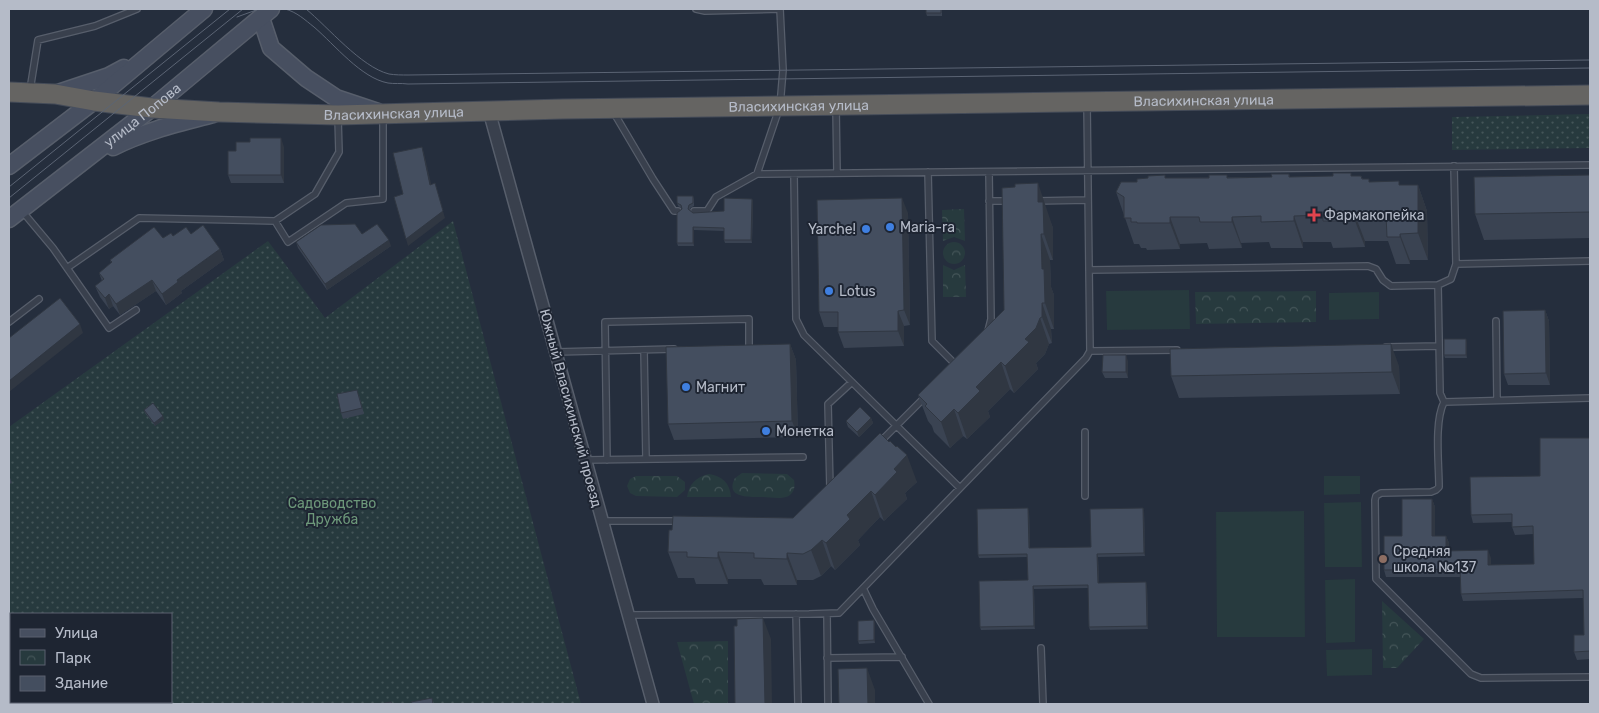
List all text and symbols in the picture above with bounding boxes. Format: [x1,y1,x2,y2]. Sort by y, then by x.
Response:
street label: улица Попова [101,80,185,151]
street label: Власихинская улица [1133,91,1274,110]
street label: Власихинская улица [728,97,869,116]
street label: Власихинская улица [323,104,464,124]
place label: Фармакопейка [1324,207,1424,224]
marker: Фармакопейка [1308,209,1320,221]
place label: Maria-ra [900,219,955,236]
place label: Yarche! [808,221,856,238]
marker: Maria-ra [884,221,896,233]
marker: Yarche! [860,223,872,235]
place label: Lotus [839,283,876,300]
marker: Lotus [823,285,835,297]
street label: Южный Власихинский проезд [536,307,605,509]
place label: Магнит [696,379,745,396]
marker: Магнит [680,381,692,393]
place label: Монетка [776,423,834,440]
marker: Монетка [760,425,772,437]
park label: Садоводство Дружба [288,495,376,528]
place label: Средняя школа №137 [1393,543,1476,576]
marker: Средняя школа №137 [1377,553,1389,565]
legend [10,613,172,703]
text: Улица [55,624,98,642]
text: Парк [55,649,91,667]
text: Здание [55,674,108,692]

